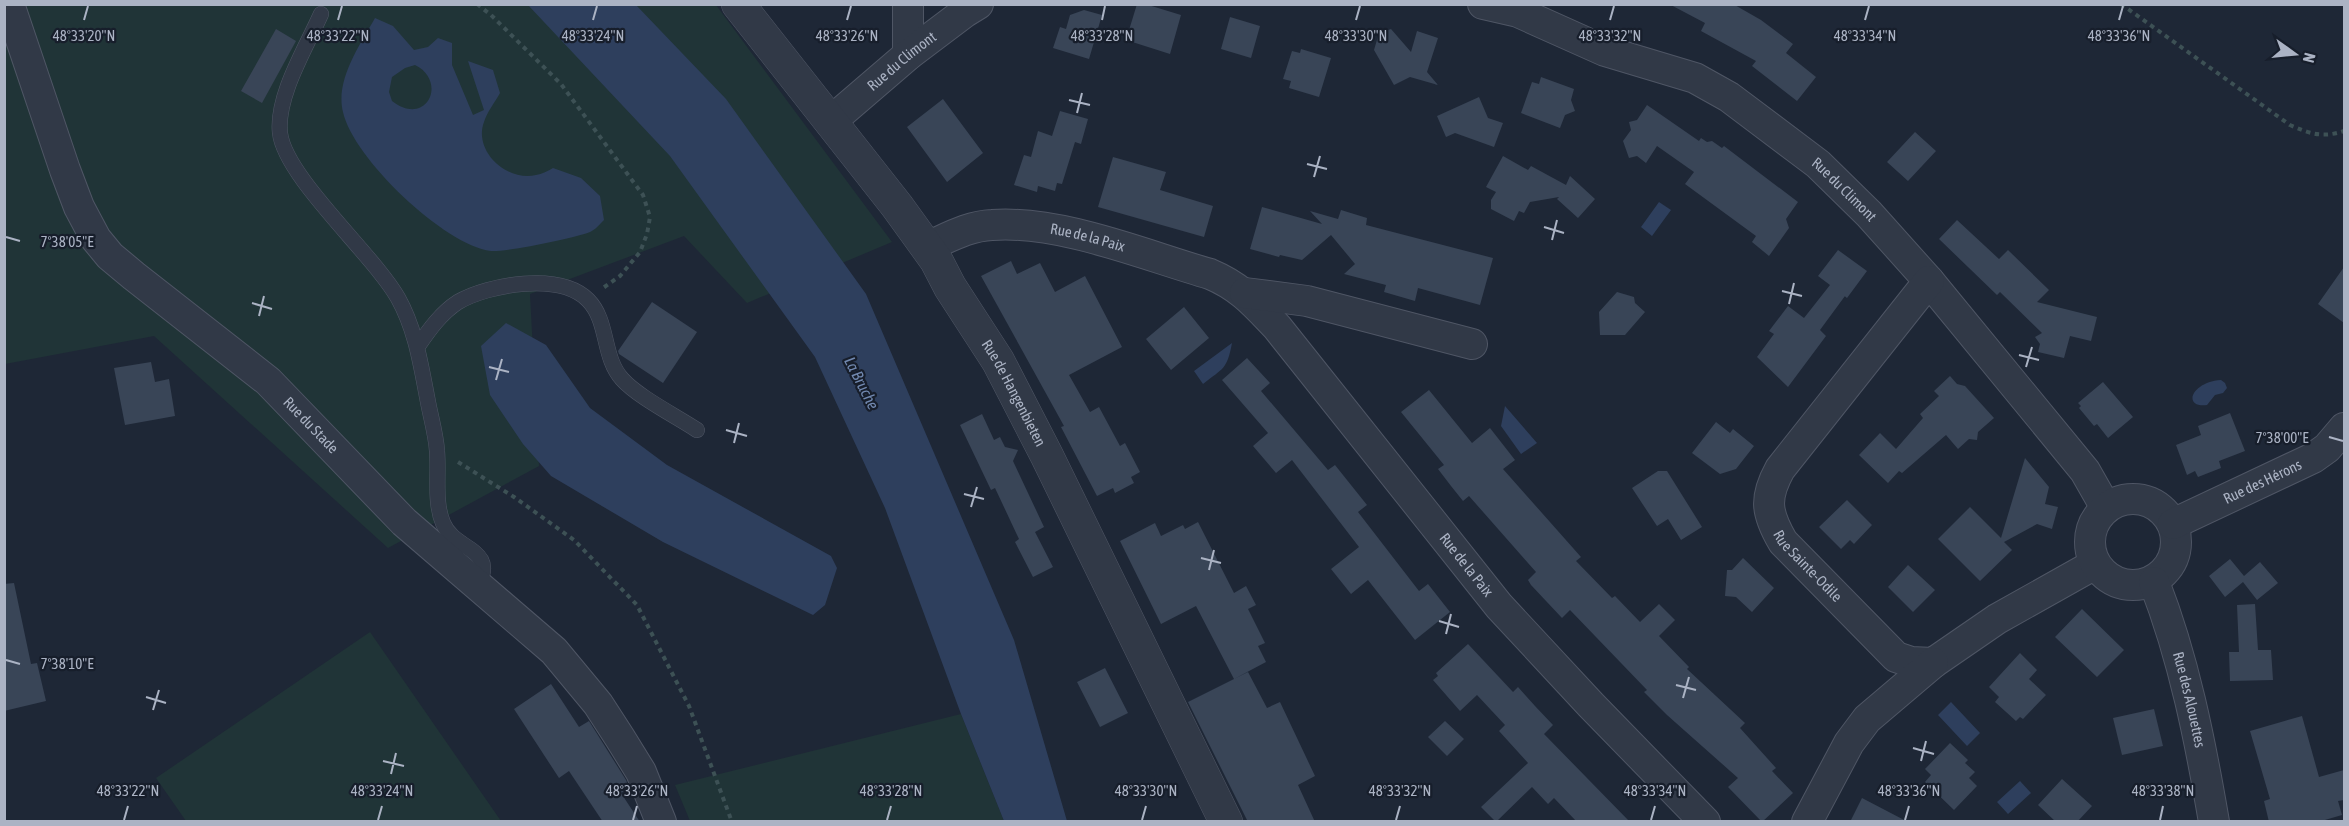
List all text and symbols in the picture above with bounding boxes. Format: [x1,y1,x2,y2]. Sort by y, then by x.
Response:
north arrow [2265,24,2325,84]
text: 48°33'20"N [53,27,115,44]
text: 48°33'22"N [307,27,369,44]
text: 48°33'24"N [562,27,624,44]
text: 48°33'26"N [816,27,878,44]
text: 48°33'28"N [1071,27,1133,44]
text: 48°33'30"N [1325,27,1387,44]
text: 48°33'32"N [1579,27,1641,44]
text: 48°33'34"N [1834,27,1896,44]
text: 48°33'36"N [2088,27,2150,44]
street label: Rue du Climont [864,28,939,94]
text: N [2300,51,2319,65]
street label: Rue du Climont [1809,154,1880,224]
street label: Rue de la Paix [1049,220,1127,255]
text: 7°38'05"E [40,233,94,250]
street label: Rue de Hangenbieten [978,336,1050,449]
water label: La Bruche [841,354,883,412]
street label: Rue du Stade [280,393,342,457]
text: 7°38'00"E [2255,429,2309,446]
street label: Rue des Hérons [2220,456,2304,507]
street label: Rue Sainte-Odile [1770,527,1846,605]
street label: Rue de la Paix [1436,529,1497,600]
street label: Rue des Alouettes [2170,650,2209,749]
text: 7°38'10"E [40,655,94,672]
text: 48°33'22"N [97,782,159,799]
text: 48°33'24"N [351,782,413,799]
text: 48°33'26"N [606,782,668,799]
text: 48°33'28"N [860,782,922,799]
text: 48°33'30"N [1115,782,1177,799]
text: 48°33'32"N [1369,782,1431,799]
text: 48°33'34"N [1624,782,1686,799]
text: 48°33'36"N [1878,782,1940,799]
text: 48°33'38"N [2132,782,2194,799]

